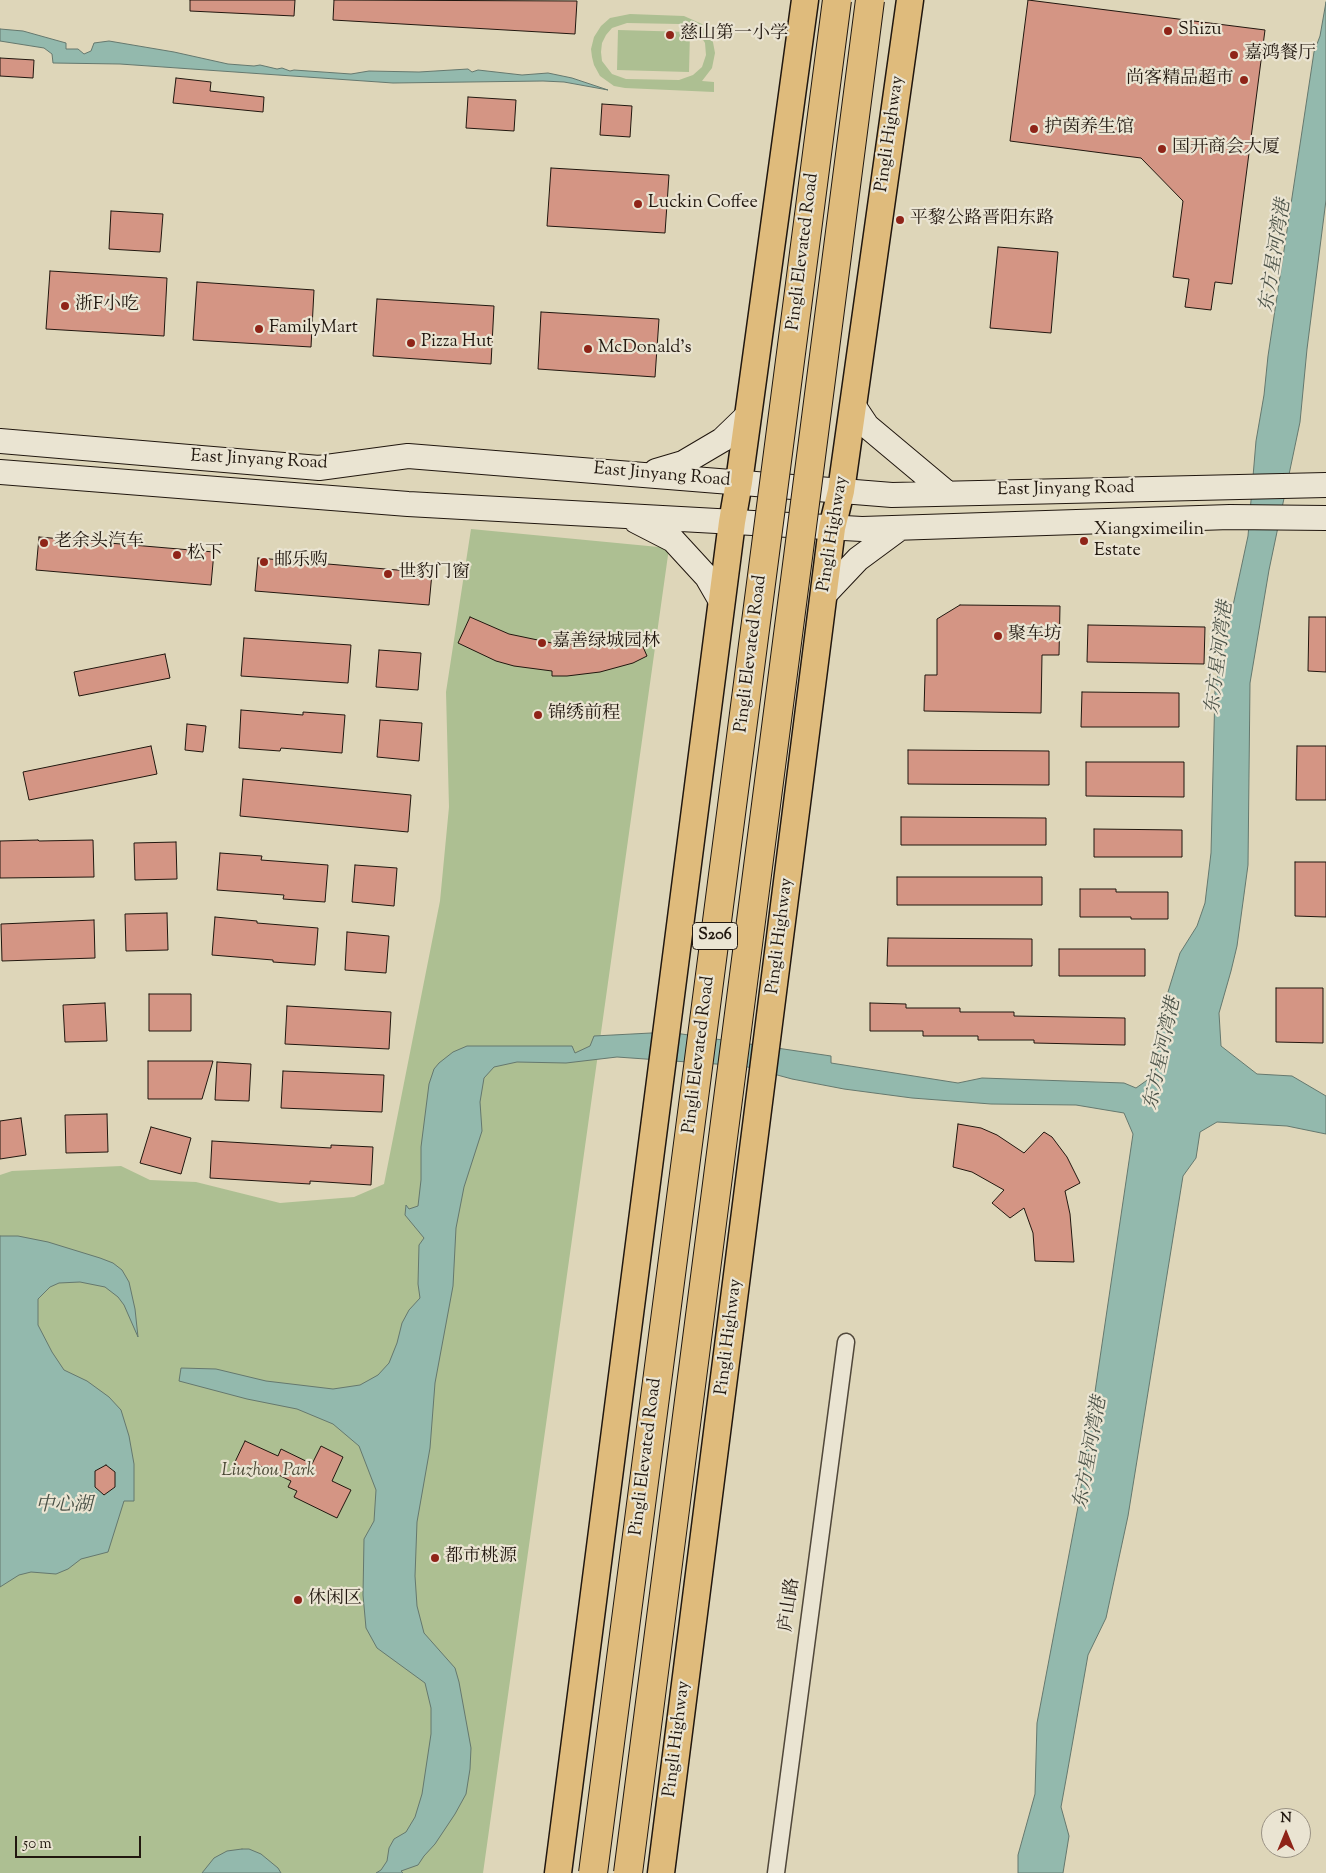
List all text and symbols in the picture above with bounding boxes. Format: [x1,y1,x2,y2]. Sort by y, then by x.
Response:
place label: Shizu [1178,20,1222,42]
place label: 慈山第一小学 [680,24,788,46]
marker: Shizu [1162,25,1174,37]
marker: 慈山第一小学 [664,29,676,41]
place label: 嘉鸿餐厅 [1244,44,1316,66]
marker: 嘉鸿餐厅 [1228,49,1240,61]
place label: 尚客精品超市 [1126,69,1234,91]
marker: 尚客精品超市 [1238,74,1250,86]
street label: Pingli Highway [872,75,910,193]
place label: 护茵养生馆 [1044,118,1134,140]
marker: 护茵养生馆 [1028,123,1040,135]
place label: 国开商会大厦 [1172,138,1280,160]
marker: 国开商会大厦 [1156,143,1168,155]
street label: Pingli Elevated Road [784,172,824,332]
place label: Luckin Coffee [648,193,758,215]
marker: Luckin Coffee [632,198,644,210]
water label: 东方星河湾港 [1257,198,1297,314]
place label: 平黎公路晋阳东路 [910,209,1054,231]
marker: 平黎公路晋阳东路 [894,214,906,226]
place label: 浙F小吃 [75,295,139,317]
marker: 浙F小吃 [59,300,71,312]
place label: FamilyMart [269,318,358,340]
marker: FamilyMart [253,323,265,335]
place label: Pizza Hut [421,332,493,354]
marker: Pizza Hut [405,337,417,349]
place label: McDonald's [598,338,692,360]
marker: McDonald's [582,343,594,355]
street label: East Jinyang Road [190,447,328,475]
street label: East Jinyang Road [593,459,731,493]
street label: Pingli Highway [814,474,854,594]
street label: East Jinyang Road [997,478,1135,502]
place label: Xiangximeilin Estate [1094,520,1204,562]
place label: 老余头汽车 [54,532,144,554]
marker: Xiangximeilin Estate [1078,535,1090,547]
marker: 老余头汽车 [38,537,50,549]
place label: 松下 [187,544,223,566]
marker: 松下 [171,549,183,561]
place label: 邮乐购 [274,551,328,573]
marker: 邮乐购 [258,556,270,568]
place label: 世豹门窗 [398,563,470,585]
marker: 世豹门窗 [382,568,394,580]
street label: Pingli Elevated Road [732,574,772,734]
water label: 东方星河湾港 [1203,600,1239,716]
place label: 聚车坊 [1008,625,1062,647]
marker: 聚车坊 [992,630,1004,642]
place label: 嘉善绿城园林 [552,632,660,654]
marker: 嘉善绿城园林 [536,637,548,649]
place label: 锦绣前程 [548,704,620,726]
marker: 锦绣前程 [532,709,544,721]
street label: Pingli Highway [763,877,799,995]
road number: S206 [692,922,738,949]
street label: Pingli Elevated Road [680,975,720,1135]
water label: 东方星河湾港 [1141,996,1187,1112]
street label: Pingli Highway [712,1278,748,1396]
street label: Pingli Elevated Road [627,1377,667,1537]
water label: 东方星河湾港 [1071,1395,1113,1511]
park label: Liuzhou Park [221,1461,315,1483]
water label: 中心湖 [36,1496,92,1518]
place label: 都市桃源 [445,1547,517,1569]
marker: 都市桃源 [429,1552,441,1564]
street label: 庐山路 [777,1577,805,1633]
place label: 休闲区 [308,1589,362,1611]
marker: 休闲区 [292,1594,304,1606]
street label: Pingli Highway [660,1680,696,1798]
north arrow [1261,1808,1311,1858]
text: N [1280,1809,1292,1829]
scale bar [18,1826,144,1858]
text: 50 m [23,1834,52,1855]

